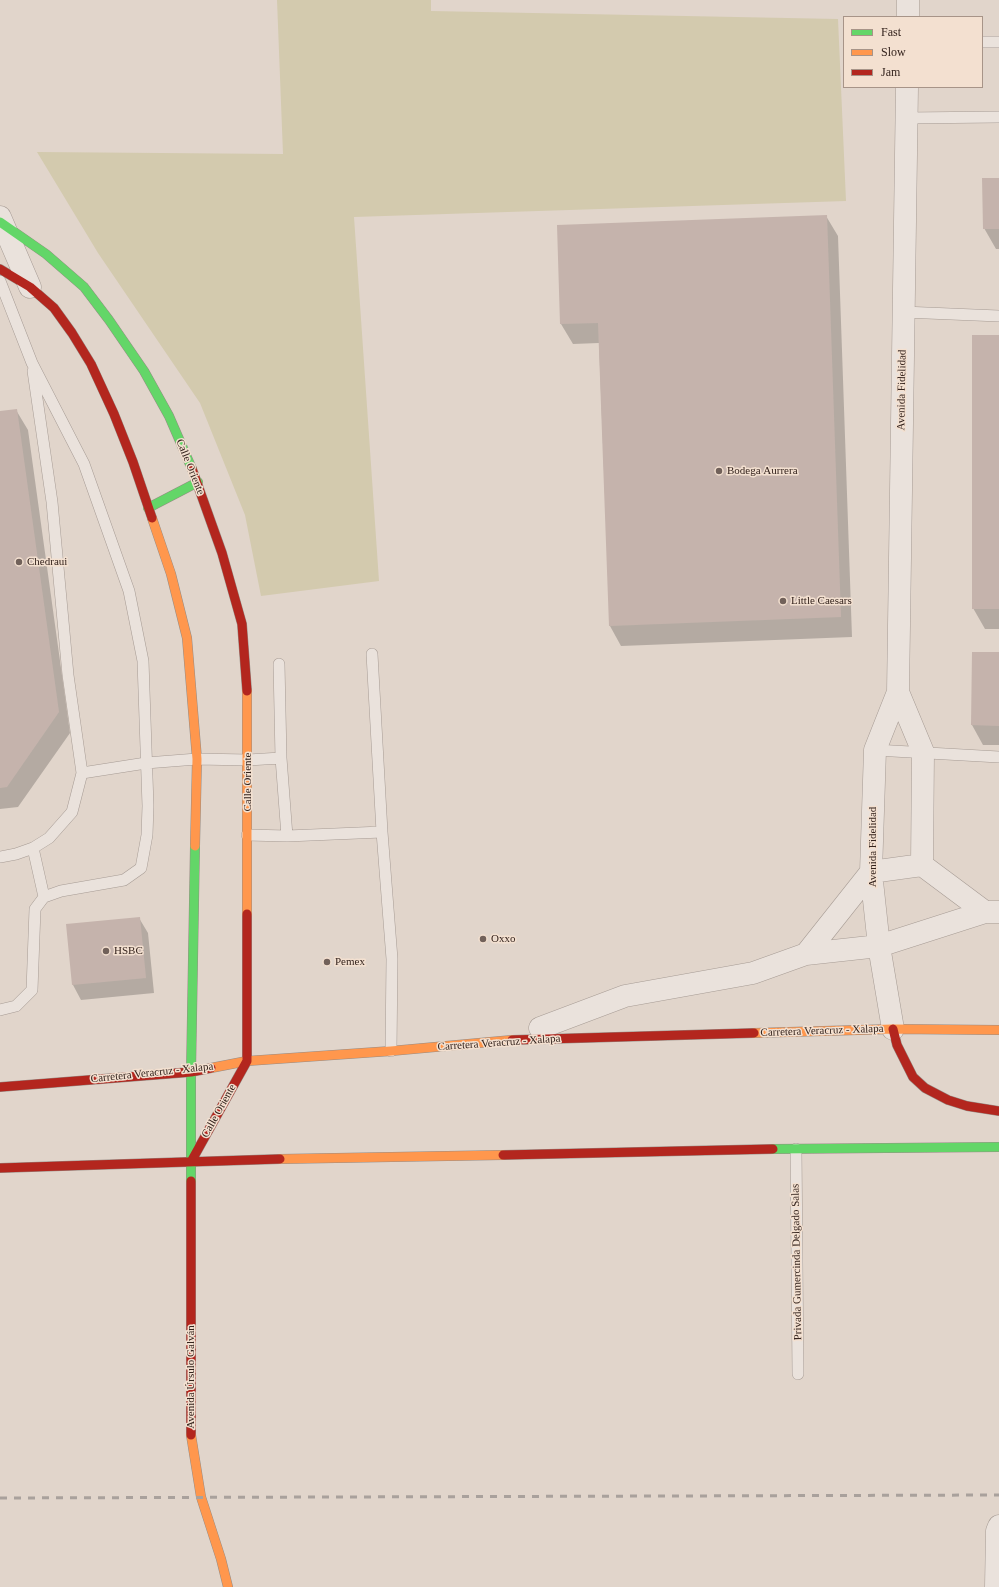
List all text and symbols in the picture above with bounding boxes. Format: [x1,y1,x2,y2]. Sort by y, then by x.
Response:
legend [843,16,983,88]
text: Fast [881,25,901,39]
text: Slow [881,45,906,59]
text: Jam [881,65,900,79]
street label: Avenida Fidelidad [895,350,909,430]
street label: Calle Oriente [173,437,207,497]
place label: Bodega Aurrera [727,464,798,478]
marker: Bodega Aurrera [714,466,724,476]
place label: Chedraui [27,555,67,569]
marker: Chedraui [14,557,24,567]
place label: Little Caesars [791,594,852,608]
marker: Little Caesars [778,596,788,606]
street label: Calle Oriente [241,753,255,811]
street label: Avenida Fidelidad [866,807,880,887]
place label: Oxxo [491,932,515,946]
marker: Oxxo [478,934,488,944]
place label: HSBC [114,944,143,958]
marker: HSBC [101,946,111,956]
place label: Pemex [335,955,365,969]
marker: Pemex [322,957,332,967]
street label: Carretera Veracruz - Xalapa [760,1022,884,1040]
street label: Carretera Veracruz - Xalapa [437,1032,561,1054]
street label: Carretera Veracruz - Xalapa [90,1060,214,1086]
street label: Calle Oriente [199,1082,239,1140]
street label: Privada Gumercinda Delgado Salas [789,1184,805,1340]
street label: Avenida Úrsulo Galván [184,1325,198,1429]

